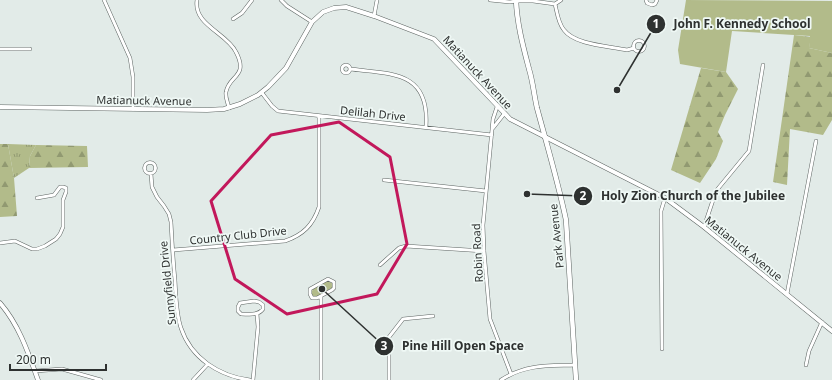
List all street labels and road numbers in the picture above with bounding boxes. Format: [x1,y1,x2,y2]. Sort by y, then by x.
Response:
street label: Matianuck Avenue [440,32,516,112]
street label: Matianuck Avenue [96,92,192,108]
street label: Delilah Drive [340,102,406,124]
street label: Park Avenue [545,203,567,269]
street label: Matianuck Avenue [702,212,786,284]
street label: Country Club Drive [189,222,287,248]
street label: Robin Road [468,223,486,283]
street label: Sunnyfield Drive [155,240,179,326]

